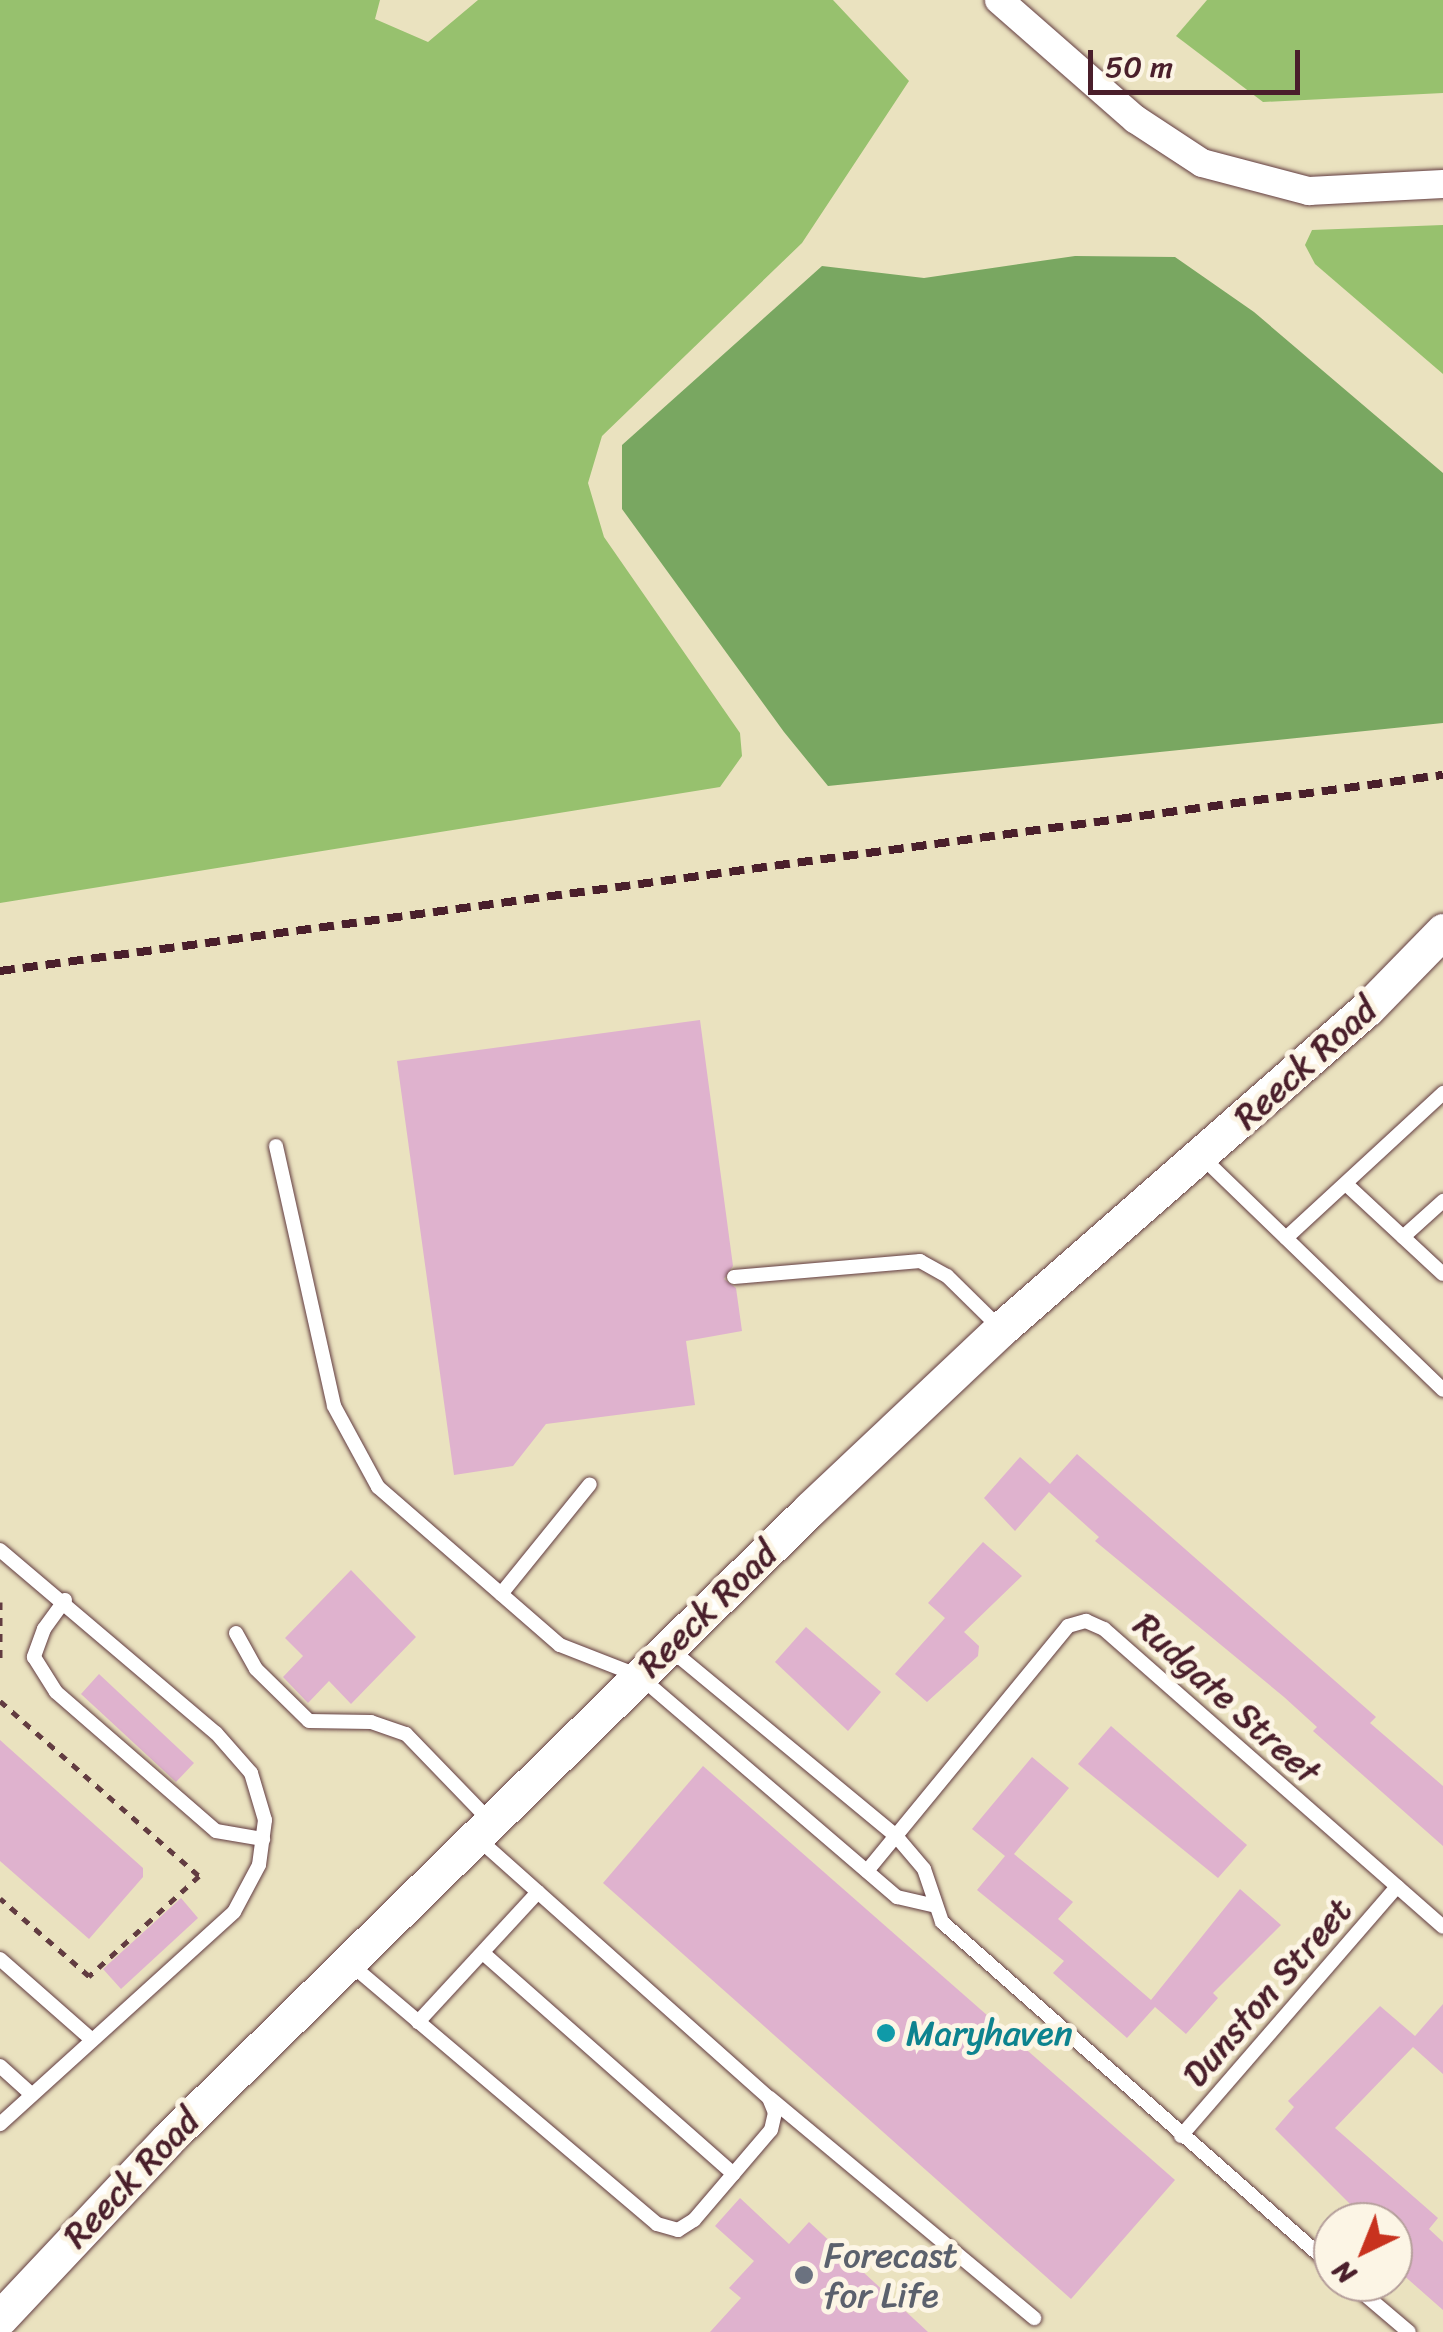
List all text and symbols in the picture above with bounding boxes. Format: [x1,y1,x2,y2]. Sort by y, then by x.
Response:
scale bar [1093,30,1306,92]
text: 50 m [1105,40,1173,94]
street label: Reeck Road [1225,988,1385,1138]
street label: Reeck Road [629,1532,785,1686]
street label: Rudgate Street [1125,1604,1329,1792]
street label: Dunston Street [1174,1889,1360,2095]
place label: Maryhaven [906,2012,1073,2054]
marker: Maryhaven [875,2022,897,2044]
street label: Reeck Road [54,2100,208,2256]
north arrow [1313,2202,1413,2302]
place label: Forecast for Life [824,2234,958,2316]
text: N [1320,2248,1367,2297]
marker: Forecast for Life [793,2264,815,2286]

